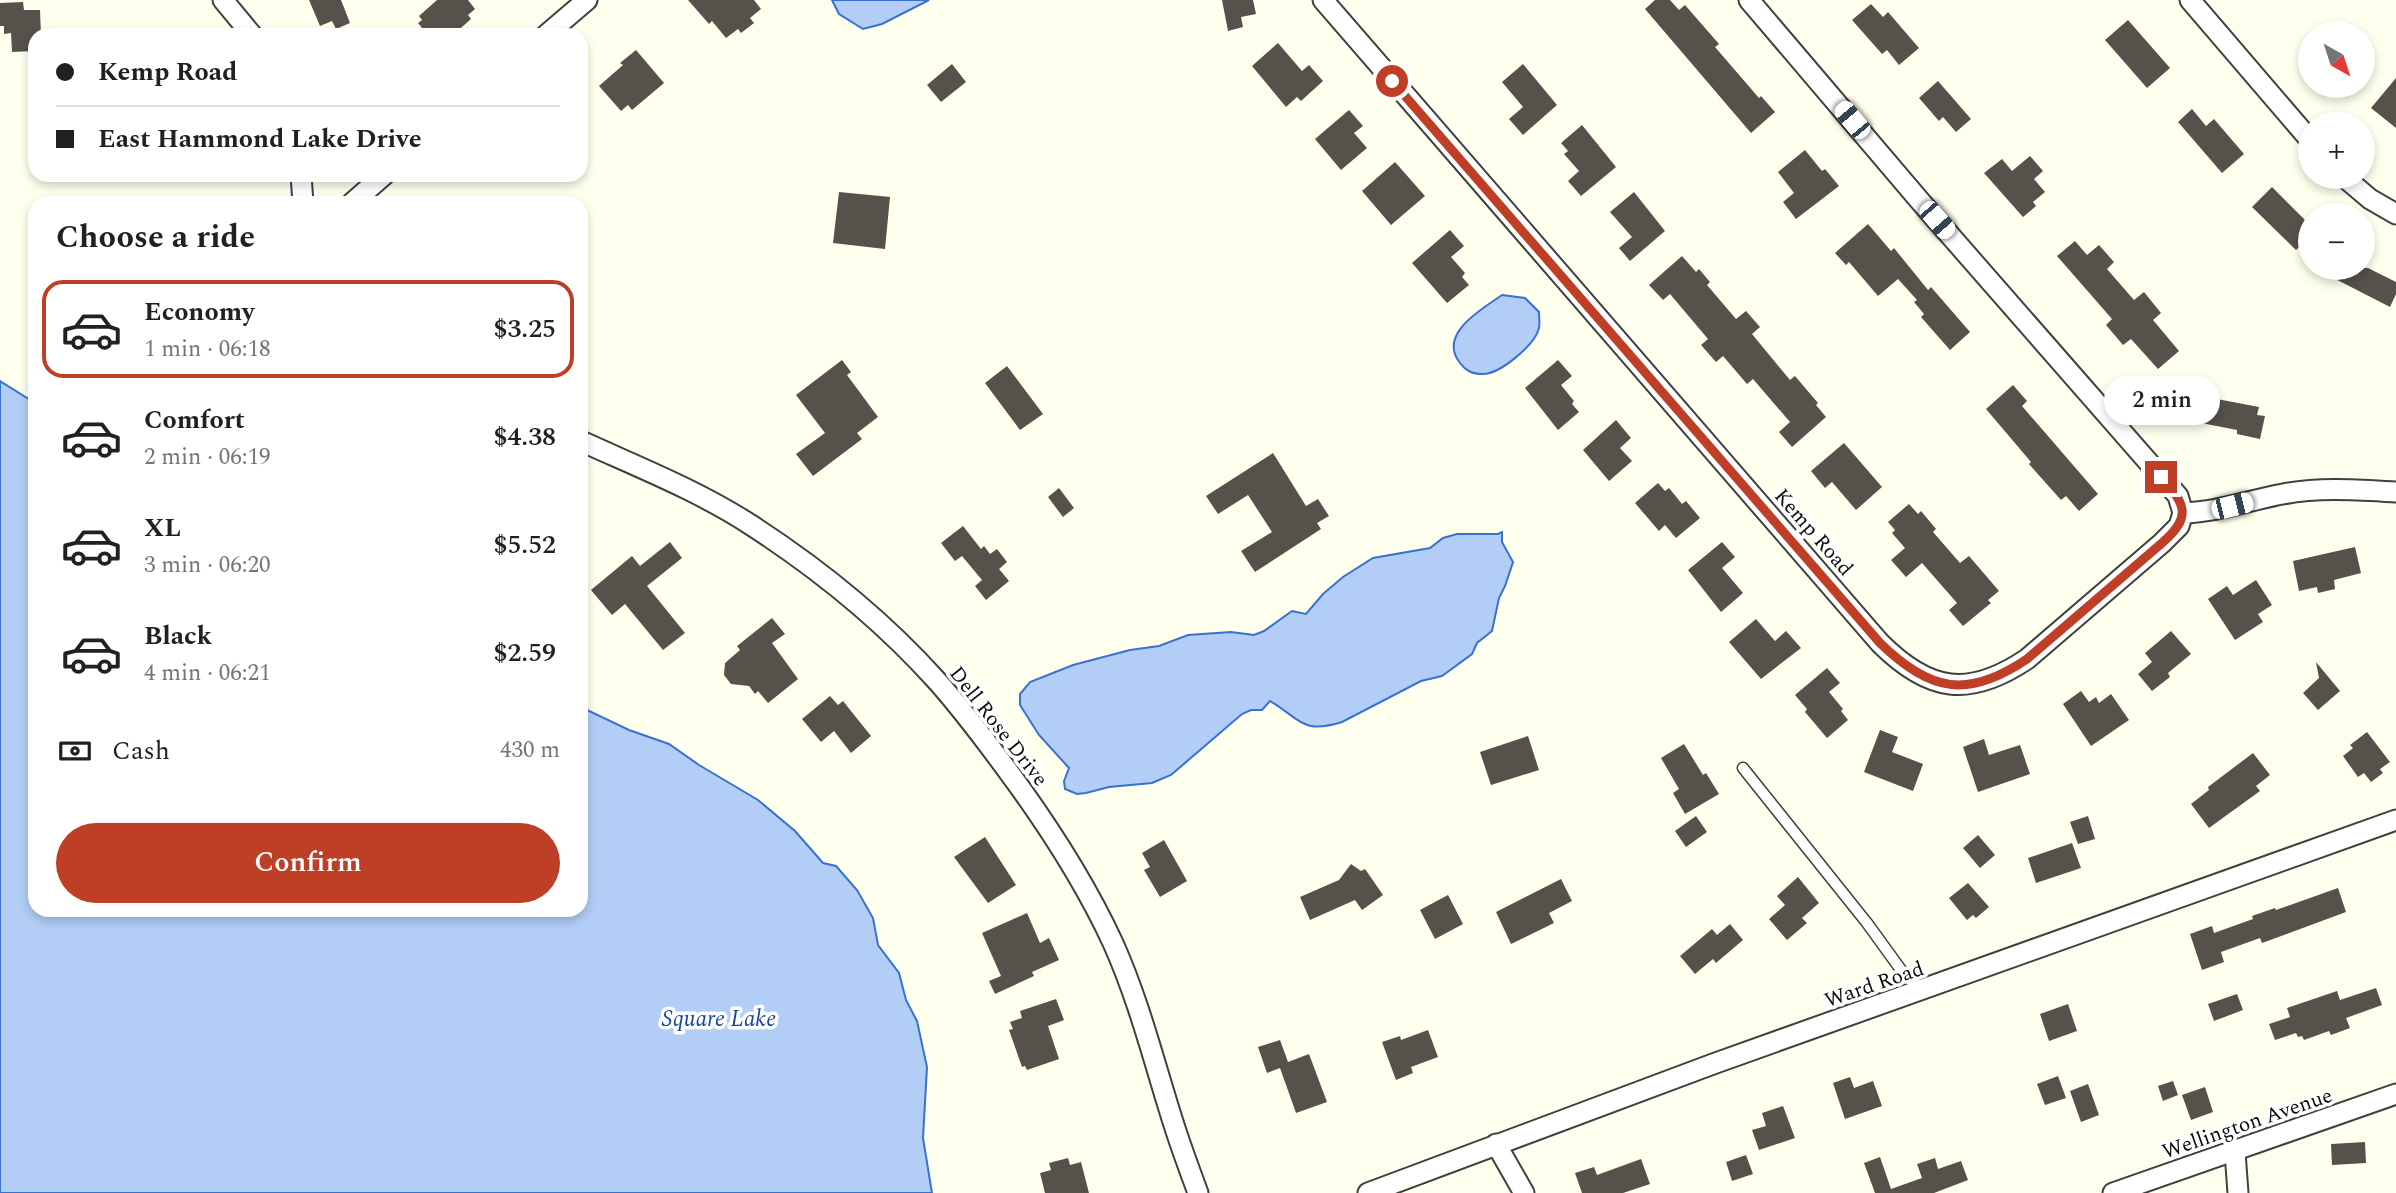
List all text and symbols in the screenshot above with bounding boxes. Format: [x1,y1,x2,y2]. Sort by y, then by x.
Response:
north arrow [2298,21,2375,98]
map controls [2298,21,2375,280]
text: Kemp Road [98,52,237,92]
route start [1376,65,1408,97]
car [1831,97,1874,143]
button: + [2298,112,2375,189]
text: East Hammond Lake Drive [98,119,422,159]
car [1916,197,1959,243]
button: − [2298,203,2375,280]
text: Choose a ride [56,213,255,262]
text: Economy [144,292,254,332]
icon: car [60,298,123,361]
text: $3.25 [493,309,556,349]
text: 1 min · 06:18 [144,332,271,367]
callout: 2 min [2103,376,2219,424]
text: 2 min [2132,383,2192,418]
text: Comfort [144,400,245,440]
icon: car [60,406,123,469]
text: $4.38 [493,417,556,457]
text: 2 min · 06:19 [144,440,271,475]
route end [2145,461,2177,493]
street label: Kemp Road [1766,482,1861,584]
car [2210,491,2255,521]
text: XL [144,508,181,548]
icon: car [60,514,123,577]
text: $5.52 [493,525,556,565]
text: 3 min · 06:20 [144,548,271,583]
text: Black [144,616,212,656]
icon: car [60,622,123,685]
text: $2.59 [493,633,556,673]
text: 4 min · 06:21 [144,656,271,691]
street label: Dell Rose Drive [941,660,1056,794]
text: Cash [112,731,170,771]
icon: cash [56,732,94,770]
text: 430 m [500,733,560,768]
button: Confirm [56,823,560,903]
street label: Ward Road [1820,953,1928,1017]
water label: Square Lake [662,1002,776,1037]
street label: Wellington Avenue [2158,1080,2337,1168]

